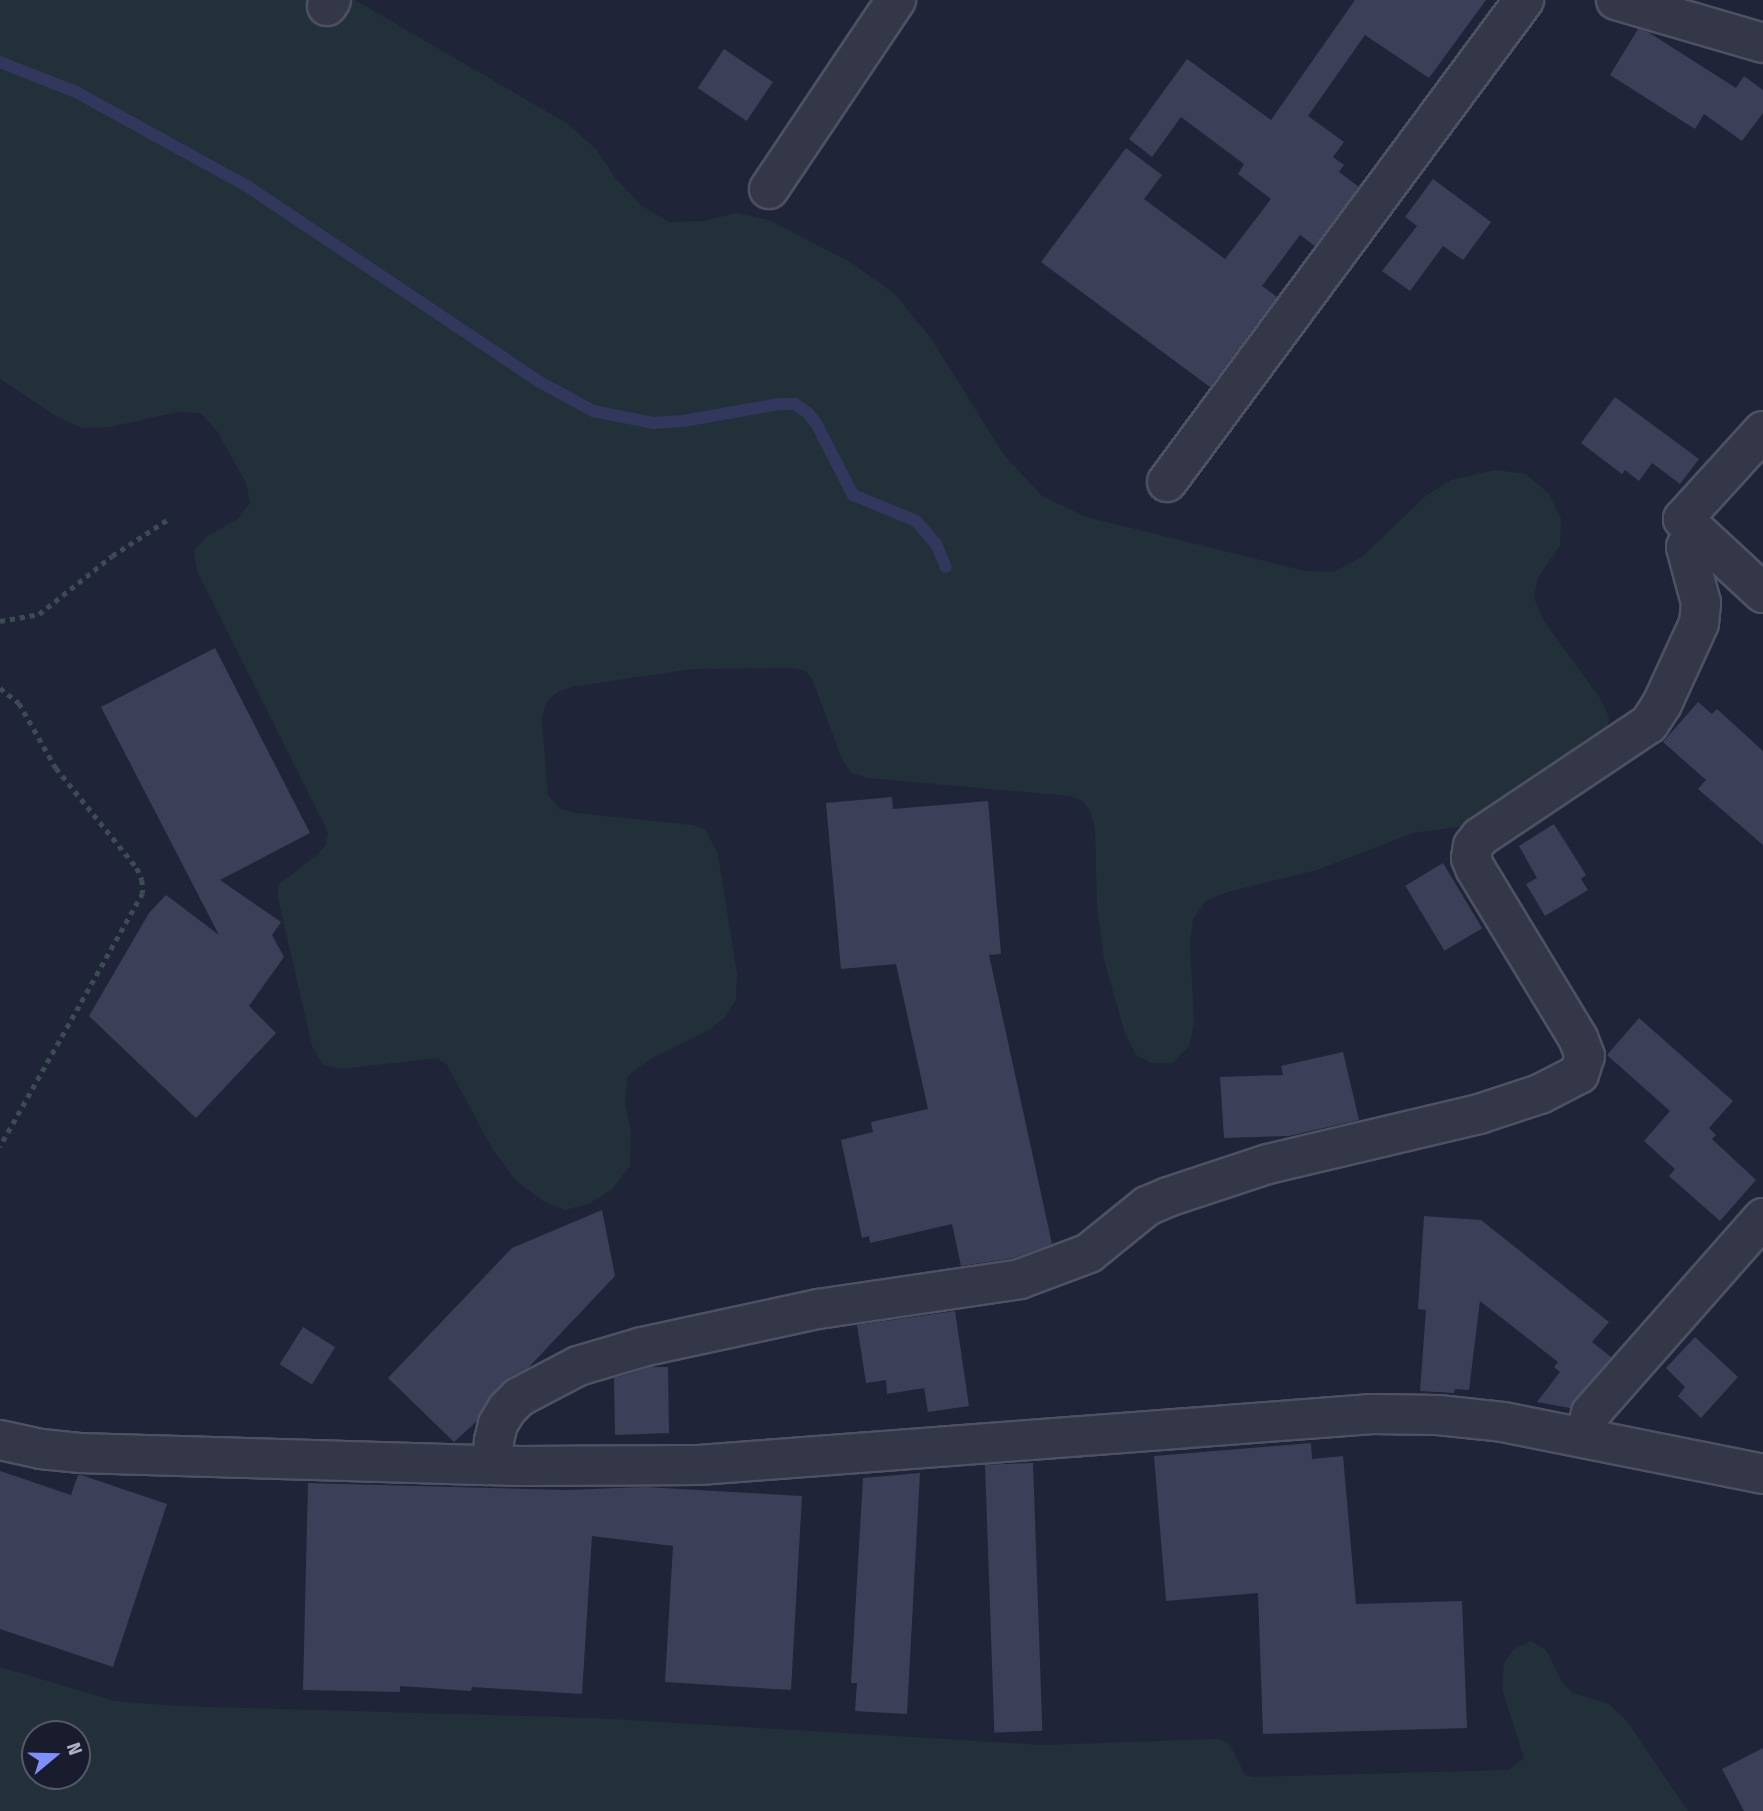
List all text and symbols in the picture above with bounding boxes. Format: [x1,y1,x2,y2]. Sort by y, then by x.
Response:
north arrow [21,1720,91,1790]
text: N [62,1740,87,1758]

